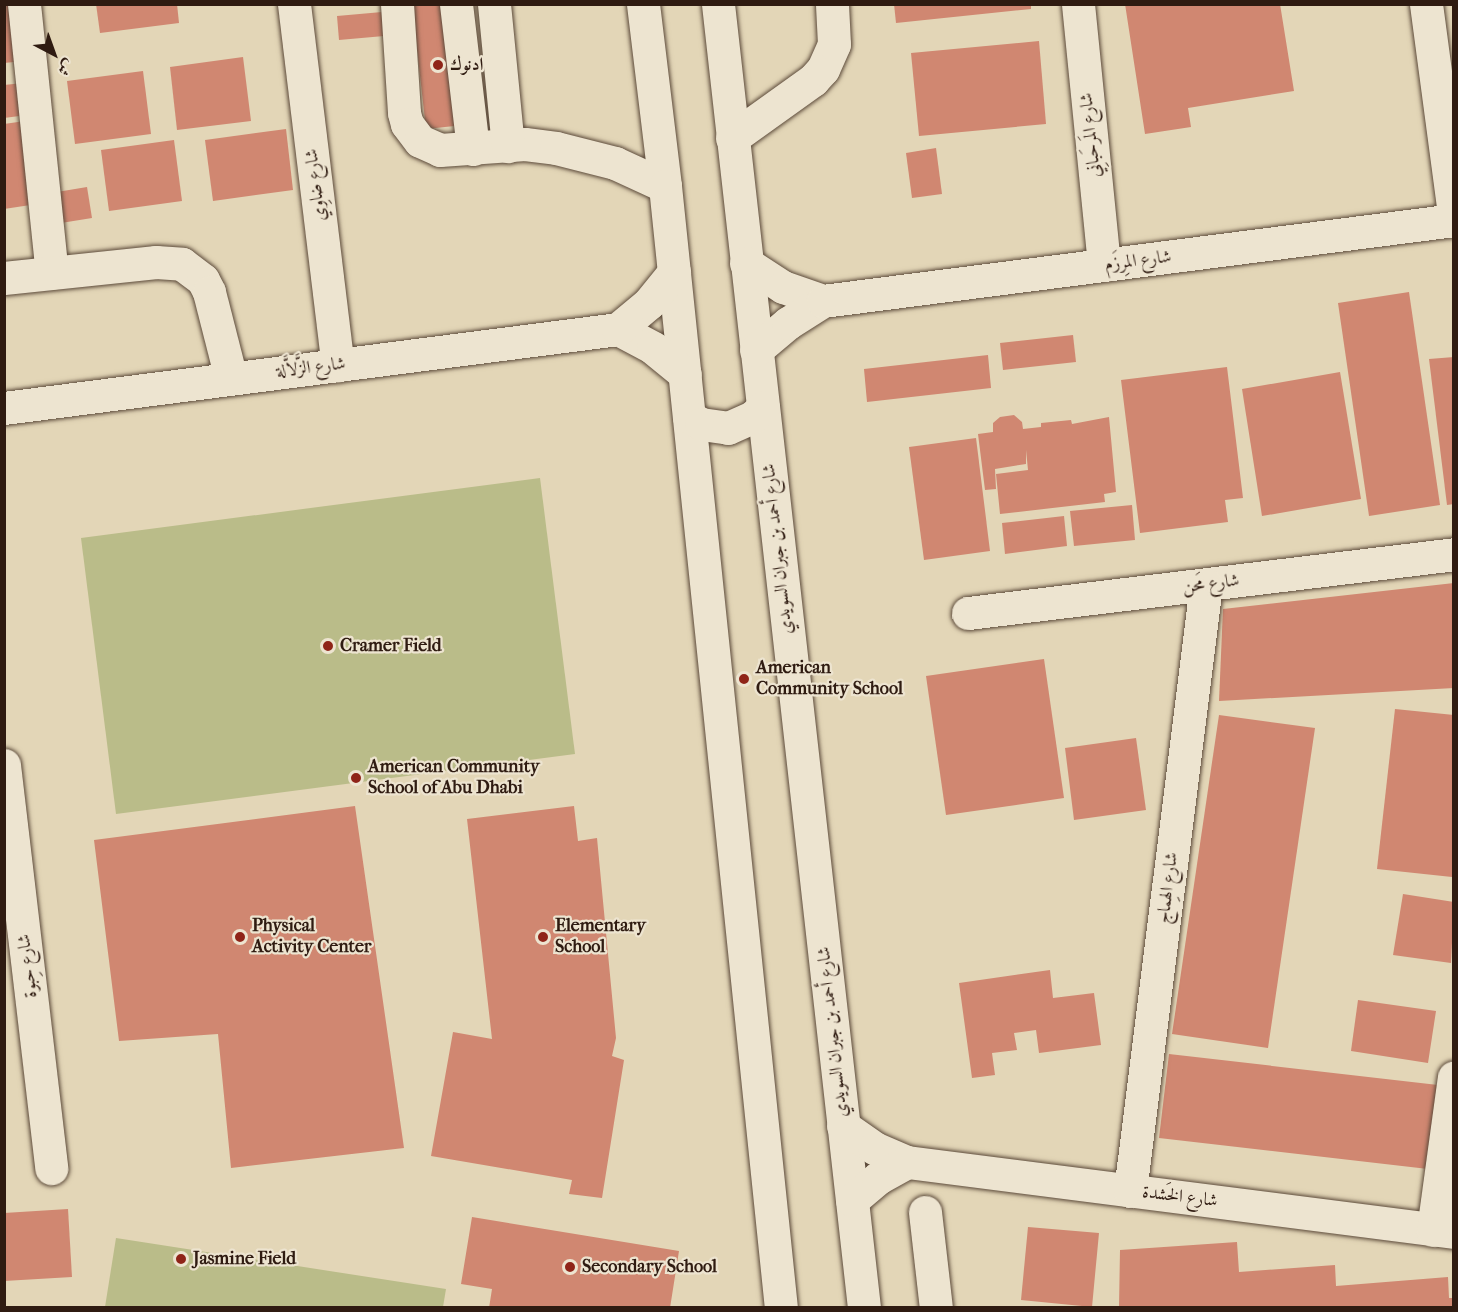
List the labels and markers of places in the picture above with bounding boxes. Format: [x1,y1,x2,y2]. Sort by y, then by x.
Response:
place label: ادنوك [450,54,483,76]
marker: ادنوك [431,58,445,72]
place label: Cramer Field [340,635,442,657]
marker: Cramer Field [321,639,335,653]
place label: American Community School [756,658,903,700]
marker: American Community School [737,672,751,686]
place label: American Community School of Abu Dhabi [368,757,540,800]
marker: American Community School of Abu Dhabi [349,771,363,785]
place label: Physical Activity Center [252,916,371,958]
place label: Elementary School [555,916,646,958]
marker: Physical Activity Center [233,930,247,944]
marker: Elementary School [536,930,550,944]
place label: Jasmine Field [193,1248,296,1270]
marker: Jasmine Field [174,1252,188,1266]
place label: Secondary School [582,1256,717,1278]
marker: Secondary School [563,1260,577,1274]

